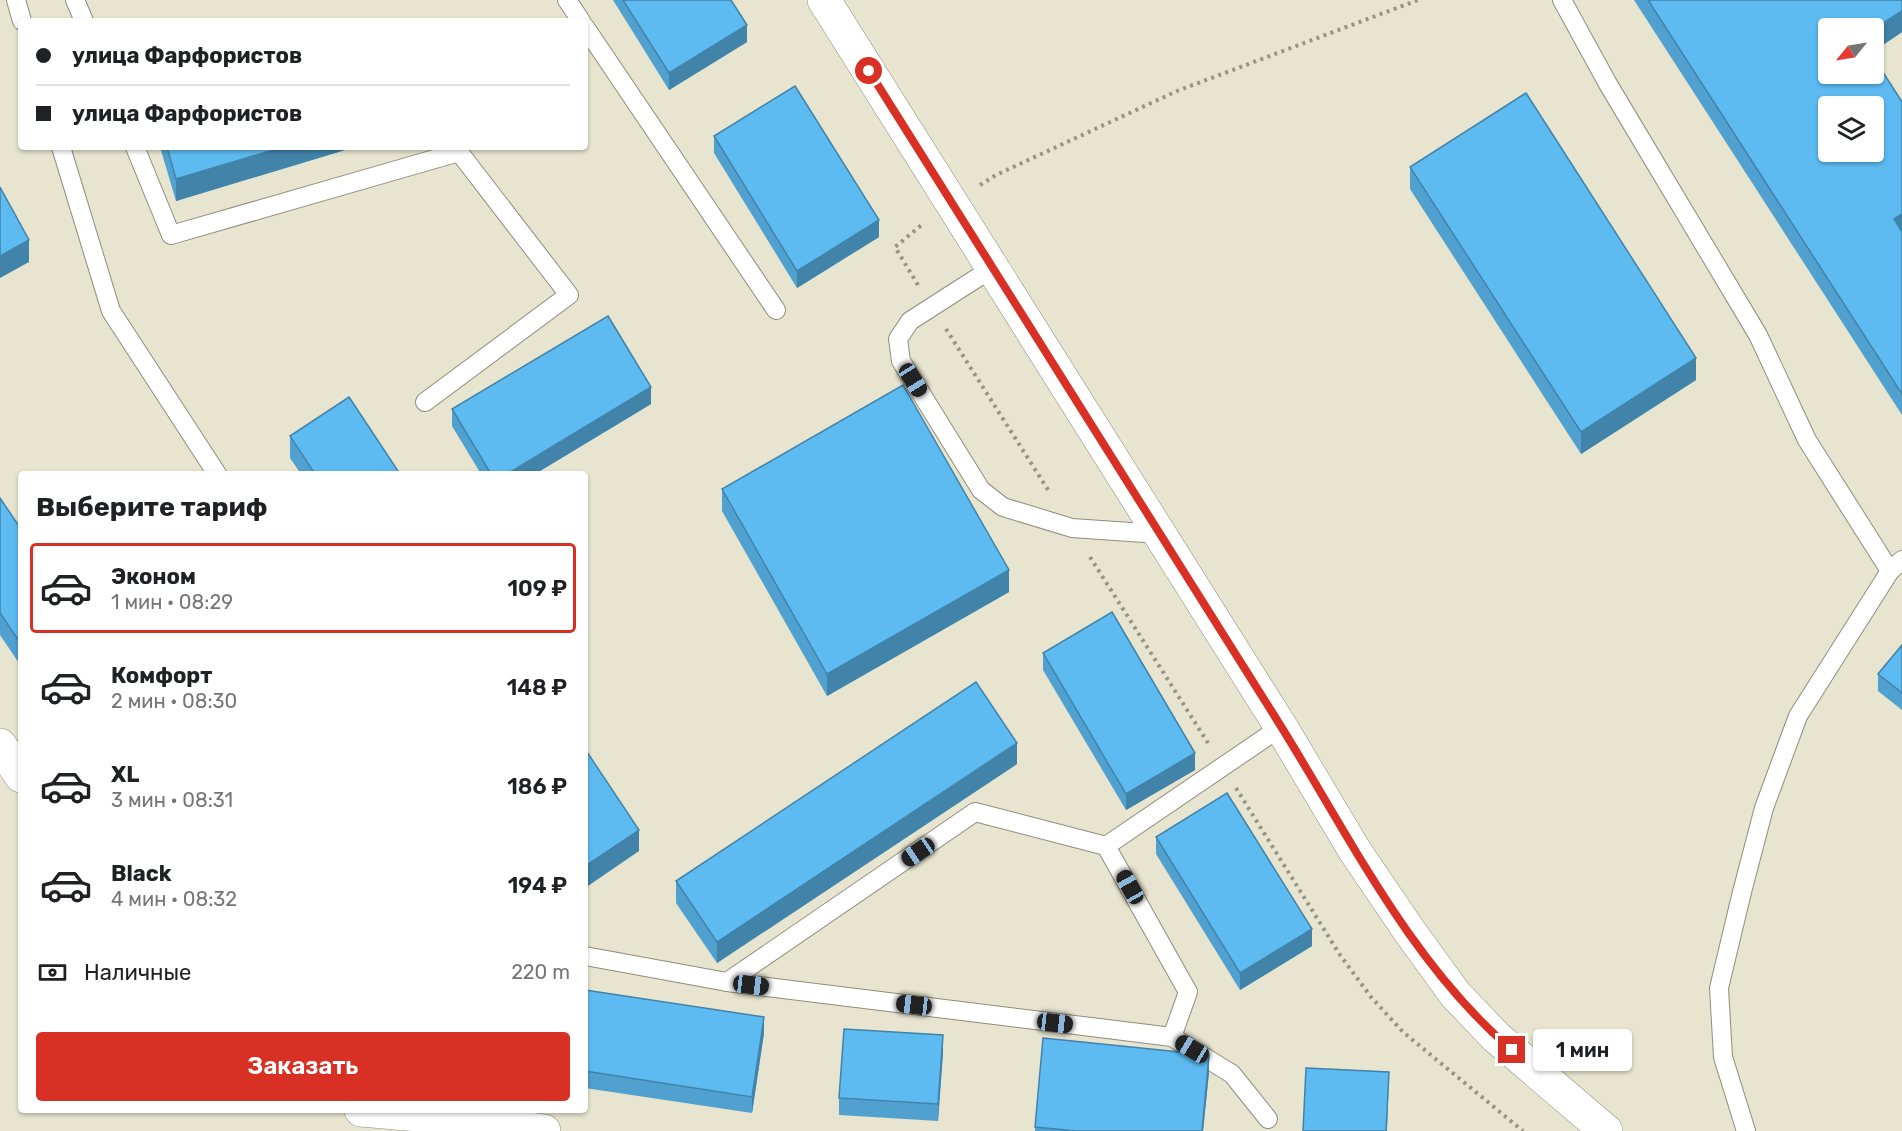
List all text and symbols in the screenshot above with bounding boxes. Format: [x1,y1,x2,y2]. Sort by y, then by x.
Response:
north arrow [1818,18,1884,84]
map controls [1818,18,1884,162]
text: улица Фарфористов [72,42,302,69]
route start [855,57,882,84]
button: layers [1818,96,1884,162]
text: улица Фарфористов [72,100,302,127]
car [896,360,930,400]
text: Выберите тариф [36,491,267,523]
icon: car [39,561,93,615]
text: Эконом [111,563,196,590]
text: 109 ₽ [507,575,567,602]
text: 1 мин · 08:29 [111,590,233,614]
icon: car [39,660,93,714]
text: Комфорт [111,662,212,689]
text: 148 ₽ [507,674,567,701]
text: 2 мин · 08:30 [111,689,237,713]
icon: car [39,759,93,813]
text: XL [111,761,139,788]
text: 186 ₽ [507,773,567,800]
text: 3 мин · 08:31 [111,788,233,812]
car [898,834,938,870]
icon: car [39,858,93,912]
text: Black [111,860,172,887]
car [1113,867,1147,907]
text: 194 ₽ [508,872,567,899]
text: 4 мин · 08:32 [111,887,237,911]
icon: cash [36,956,69,989]
text: Наличные [84,959,191,986]
text: 220 m [511,960,570,984]
car [732,974,770,996]
car [895,994,933,1016]
car [1036,1012,1074,1034]
callout: 1 мин [1533,1029,1632,1071]
button: Заказать [36,1032,570,1101]
car [1172,1032,1212,1066]
route end [1498,1036,1525,1063]
text: 1 мин [1556,1038,1609,1062]

